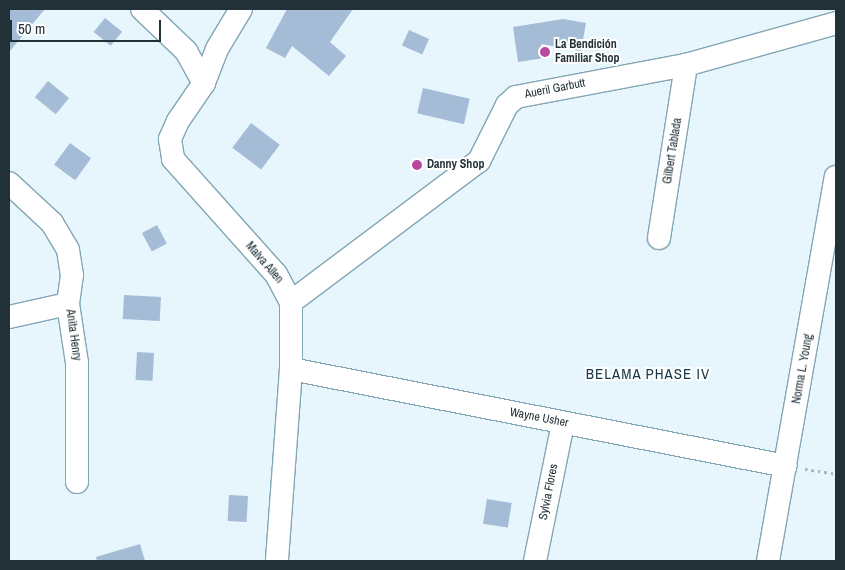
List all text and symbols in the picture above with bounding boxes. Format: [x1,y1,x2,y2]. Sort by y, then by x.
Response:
scale bar [12,10,164,42]
text: 50 m [18,18,45,39]
place label: La Bendición Familiar Shop [555,38,620,66]
marker: La Bendición Familiar Shop [539,46,551,58]
street label: Aueril Garbutt [524,76,586,102]
street label: Gilbert Tablada [661,117,685,185]
place label: Danny Shop [427,158,484,172]
marker: Danny Shop [411,159,423,171]
street label: Malva Allen [242,239,286,287]
street label: Anita Henry [62,308,84,362]
street label: Norma L. Young [790,333,816,405]
district label: BELAMA PHASE IV [584,365,712,383]
street label: Wayne Usher [509,405,569,431]
street label: Sylvia Flores [537,463,561,521]

